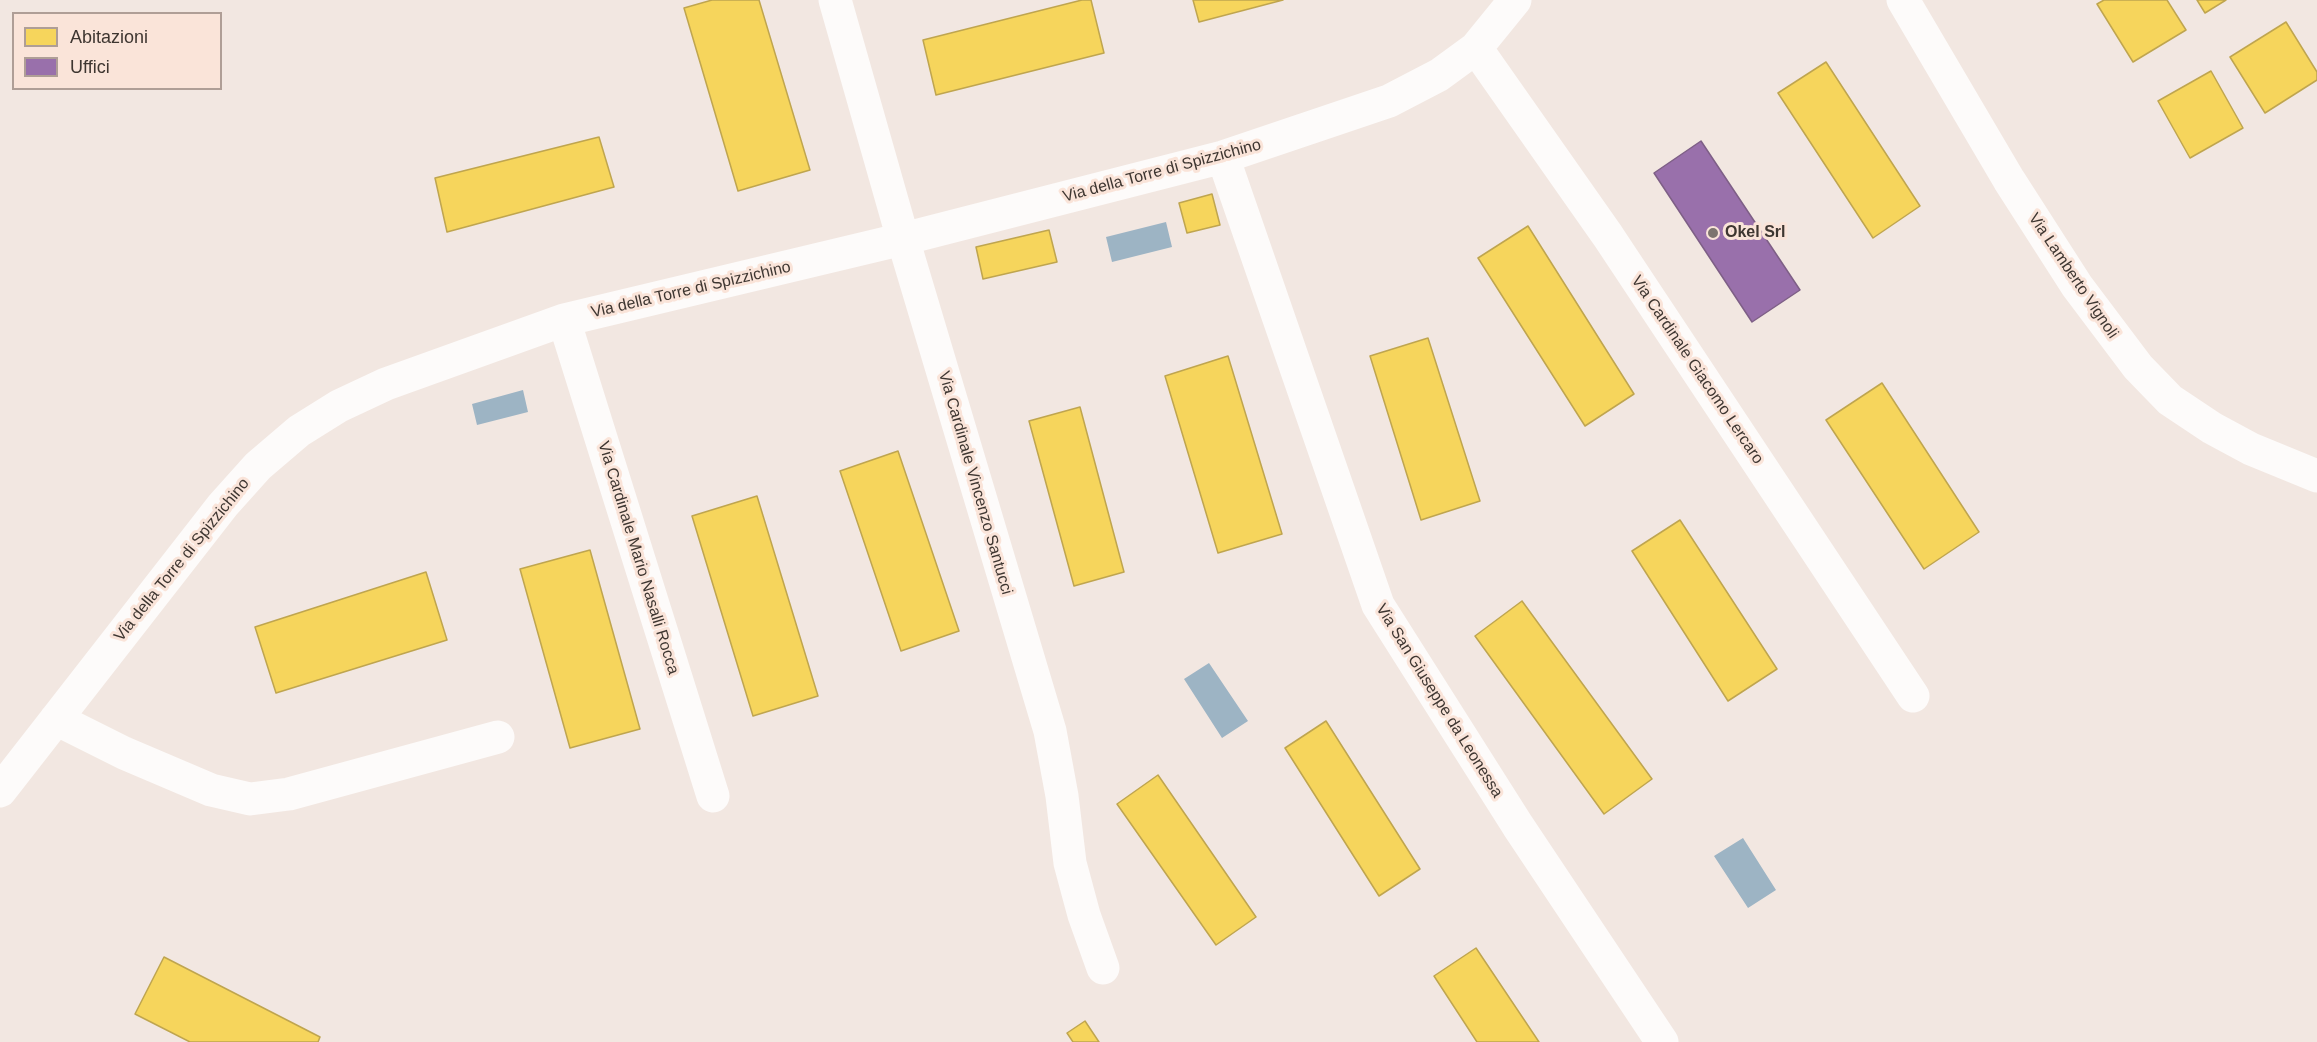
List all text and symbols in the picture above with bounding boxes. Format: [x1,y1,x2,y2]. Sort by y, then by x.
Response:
legend [12,12,222,90]
text: Abitazioni [70,27,148,47]
text: Uffici [70,57,110,77]
street label: Via della Torre di Spizzichino [1061,135,1263,207]
street label: Via Lamberto Vignoli [2024,210,2122,342]
place label: Okel Srl [1725,223,1785,243]
marker: Okel Srl [1706,226,1720,240]
street label: Via della Torre di Spizzichino [589,258,793,322]
street label: Via Cardinale Giacomo Lercaro [1627,272,1767,468]
street label: Via Cardinale Vincenzo Santucci [934,369,1016,597]
street label: Via Cardinale Mario Nasalli Rocca [593,439,683,677]
street label: Via della Torre di Spizzichino [110,475,254,645]
street label: Via San Giuseppe da Leonessa [1371,601,1507,801]

